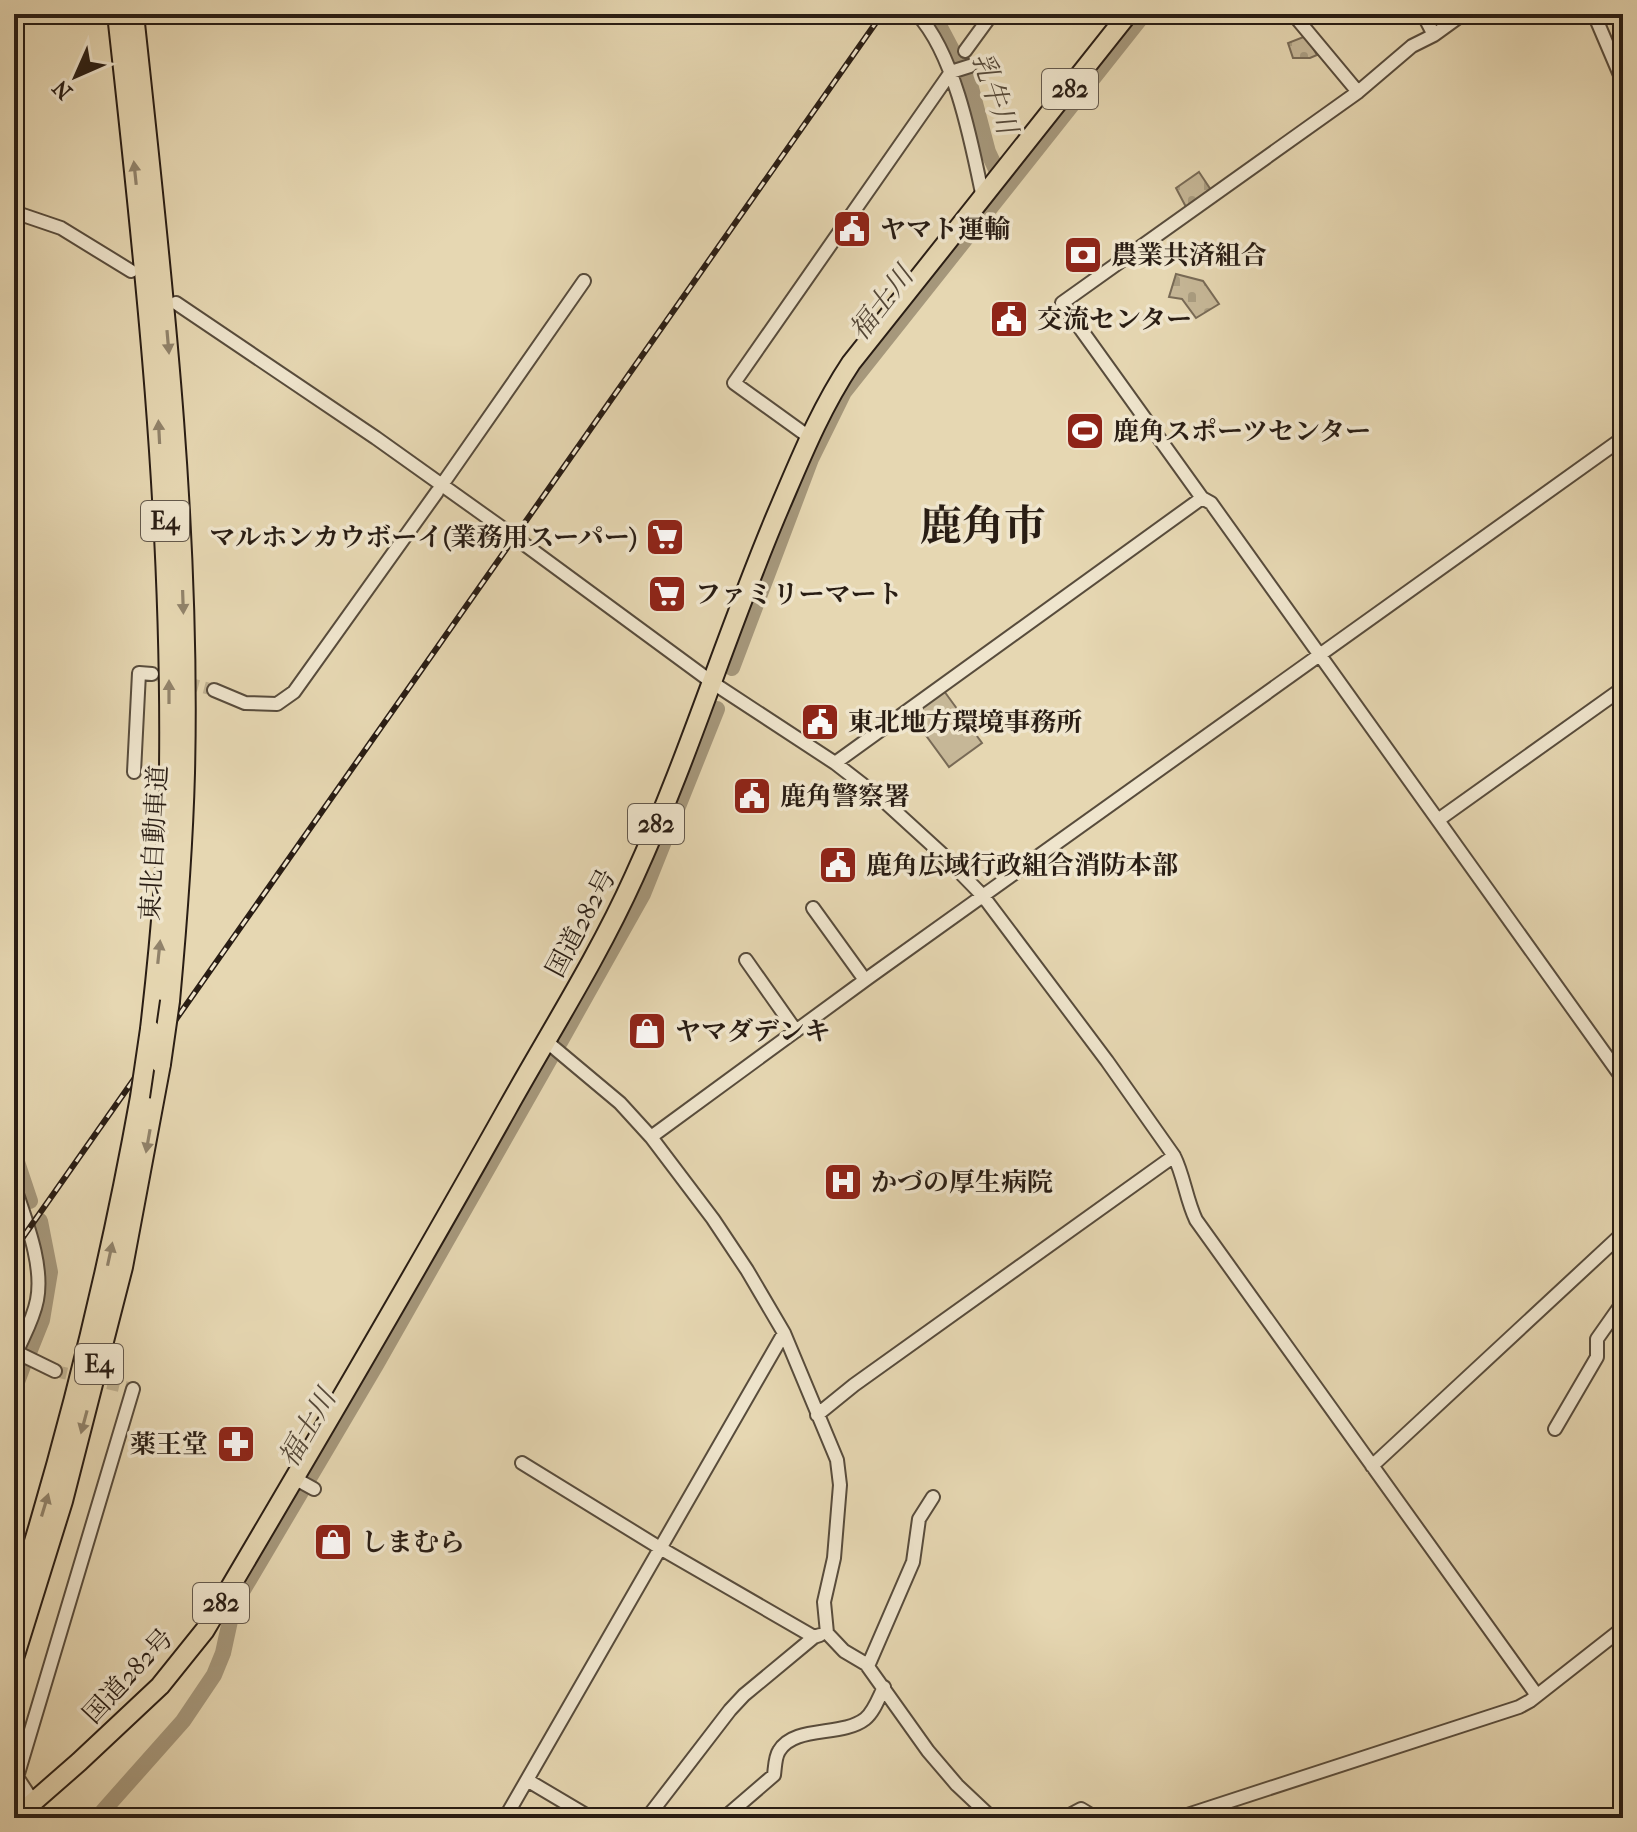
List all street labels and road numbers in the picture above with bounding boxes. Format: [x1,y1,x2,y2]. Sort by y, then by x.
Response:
road number: 282 [1042,69,1098,109]
road number: E4 [141,501,189,541]
street label: 東北自動車道 [134,764,174,922]
road number: 282 [628,804,684,844]
street label: 国道282号 [540,864,622,982]
road number: E4 [75,1344,123,1384]
road number: 282 [193,1583,249,1623]
street label: 国道282号 [76,1622,180,1730]

